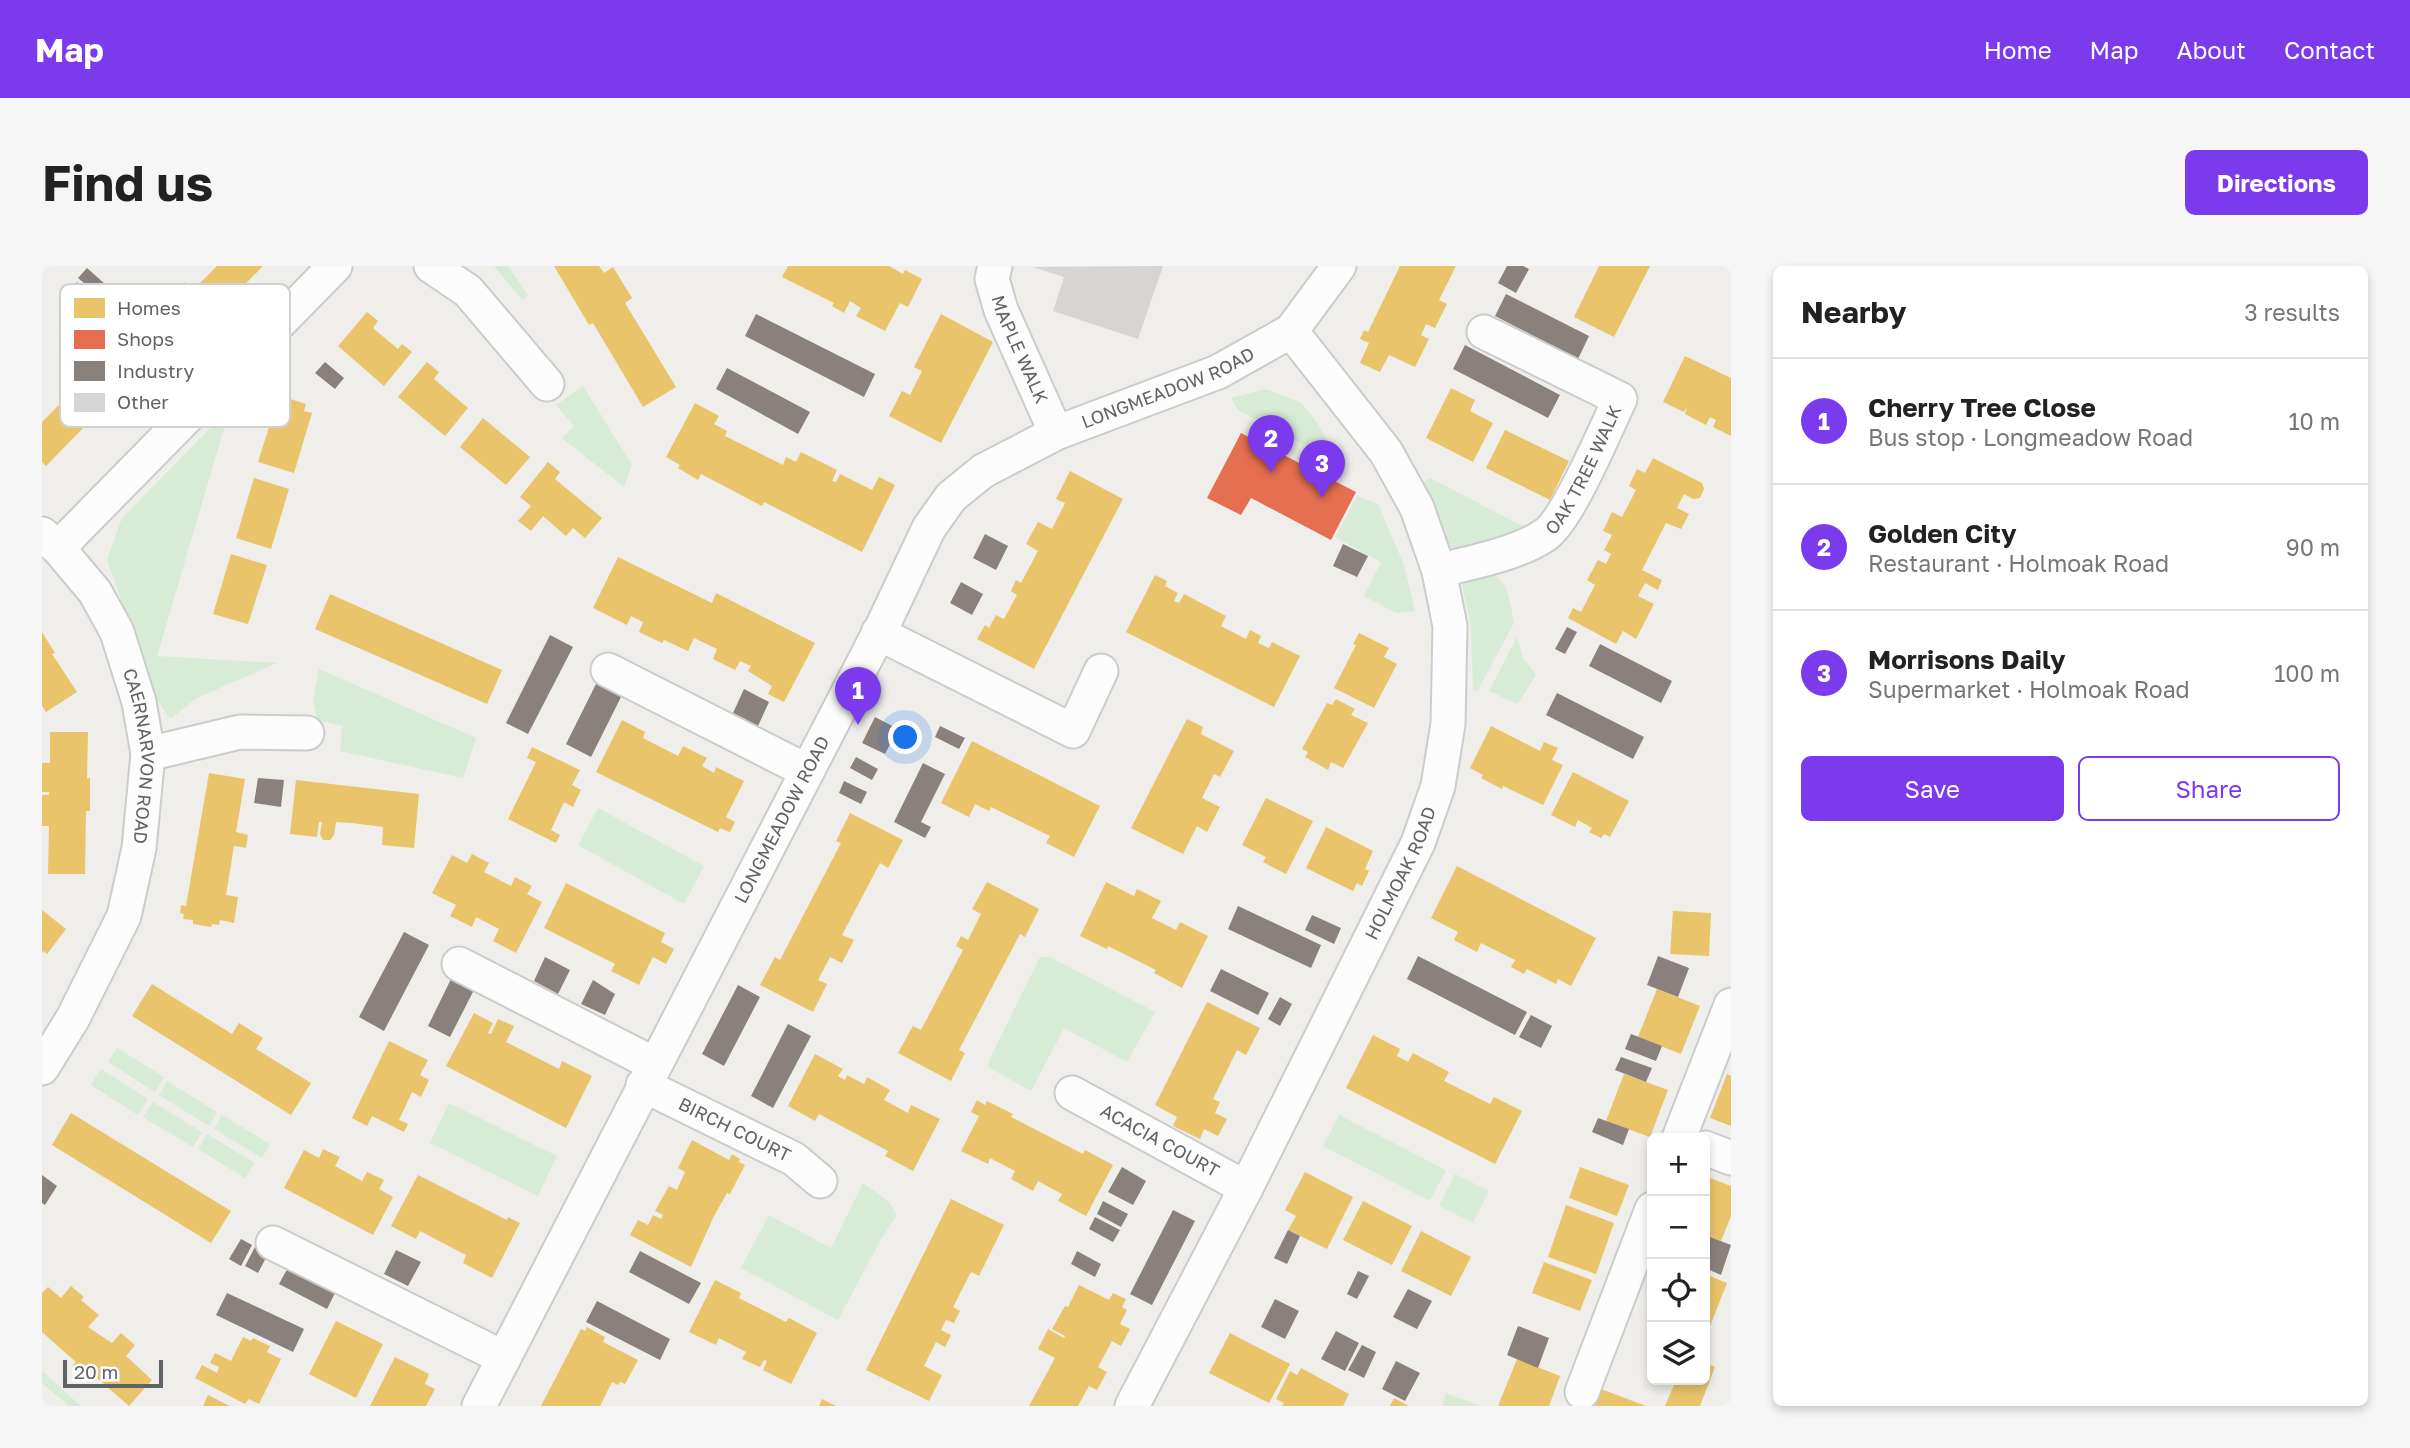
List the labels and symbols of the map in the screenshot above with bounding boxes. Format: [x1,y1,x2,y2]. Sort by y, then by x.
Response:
legend [60,284,290,427]
street label: MAPLE WALK [987,293,1053,407]
text: Homes [117,296,181,319]
text: Shops [117,327,174,350]
street label: LONGMEADOW ROAD [1078,342,1258,432]
text: Industry [117,359,194,382]
text: Other [117,390,169,413]
street label: OAK TREE WALK [1540,401,1626,539]
pin: 2 [1248,415,1294,473]
pin: 3 [1299,440,1345,498]
street label: CAERNARVON ROAD [119,665,160,845]
pin: 1 [835,667,881,725]
your location [888,720,922,754]
street label: LONGMEADOW ROAD [729,732,834,907]
street label: HOLMOAK ROAD [1360,803,1440,943]
street label: BIRCH COURT [675,1092,795,1166]
street label: ACACIA COURT [1097,1099,1223,1181]
scale bar [63,1357,163,1389]

